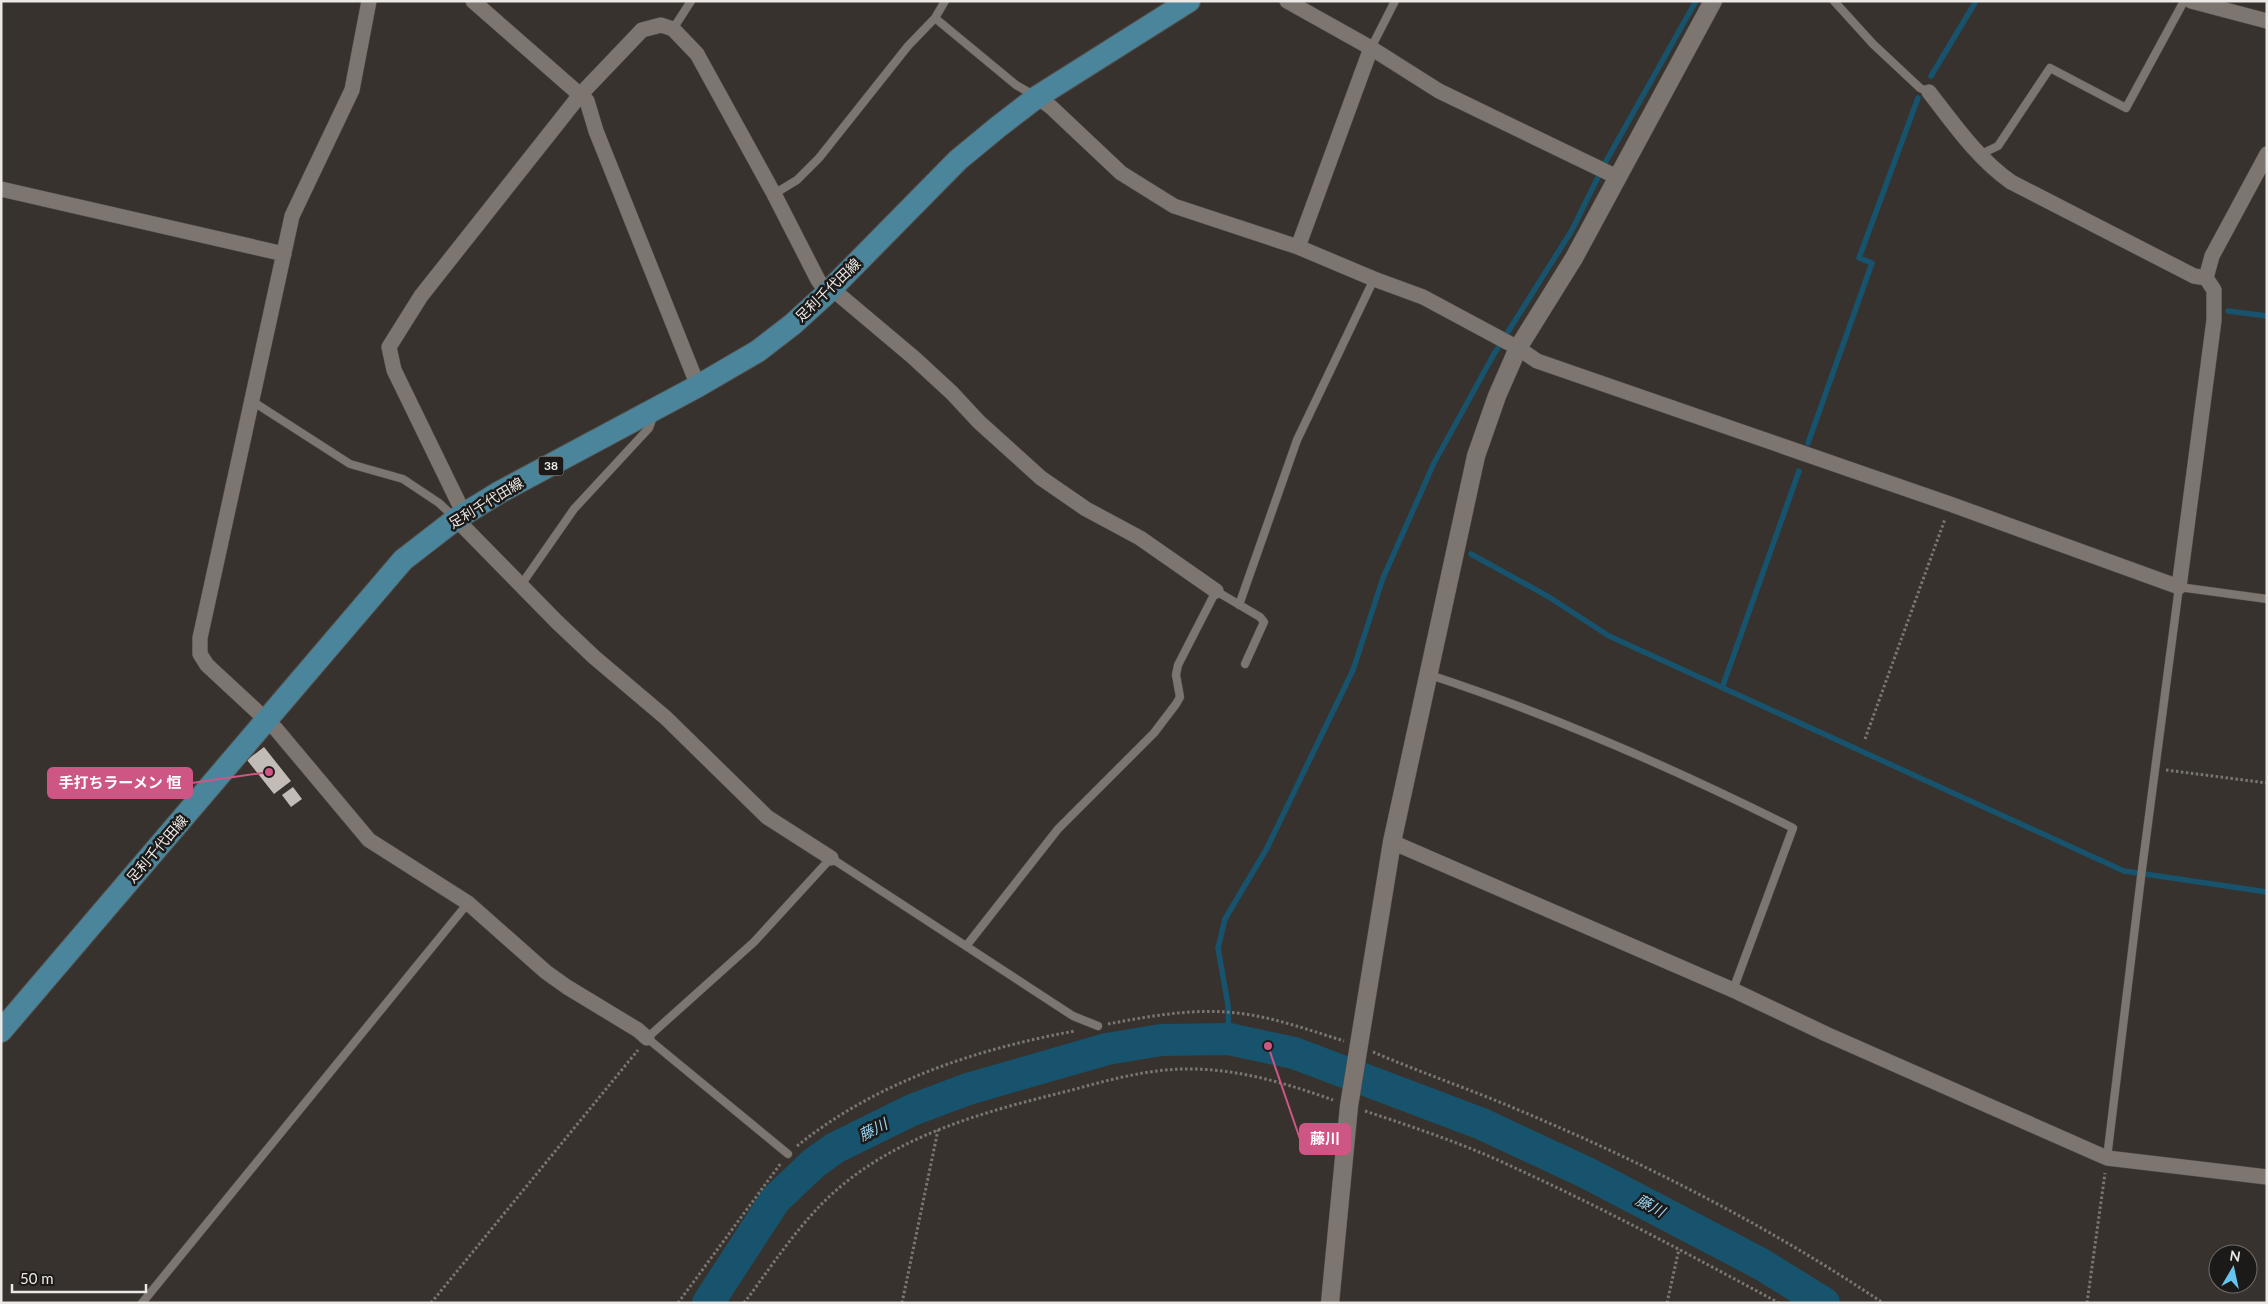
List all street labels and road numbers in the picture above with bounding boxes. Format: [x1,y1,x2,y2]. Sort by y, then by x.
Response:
street label: 足利千代田線 [792,254,864,325]
road number: 38 [538,456,564,476]
street label: 足利千代田線 [445,474,526,531]
street label: 足利千代田線 [123,811,191,886]

